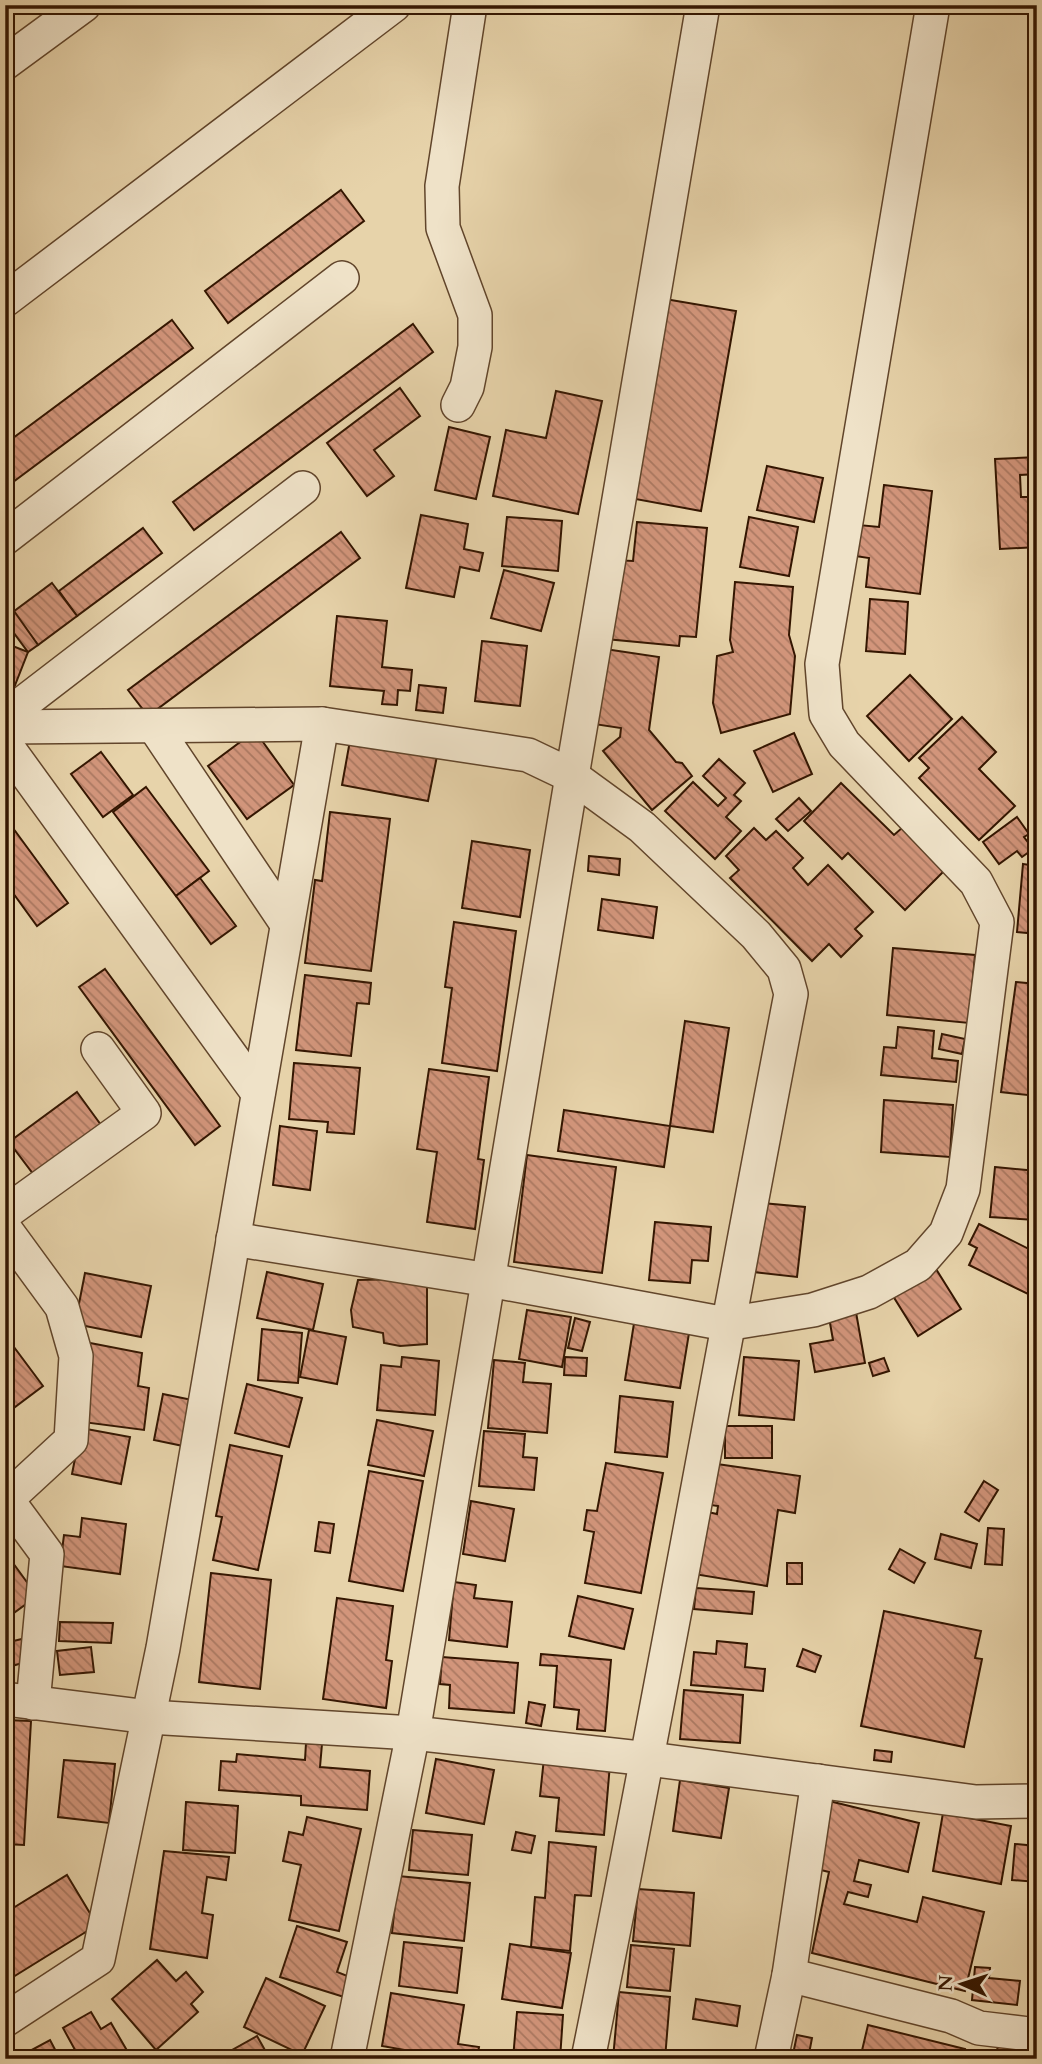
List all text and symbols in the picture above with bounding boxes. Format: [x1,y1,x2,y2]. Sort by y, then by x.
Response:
north arrow [926,1948,996,2018]
text: N [933,1974,959,1992]

